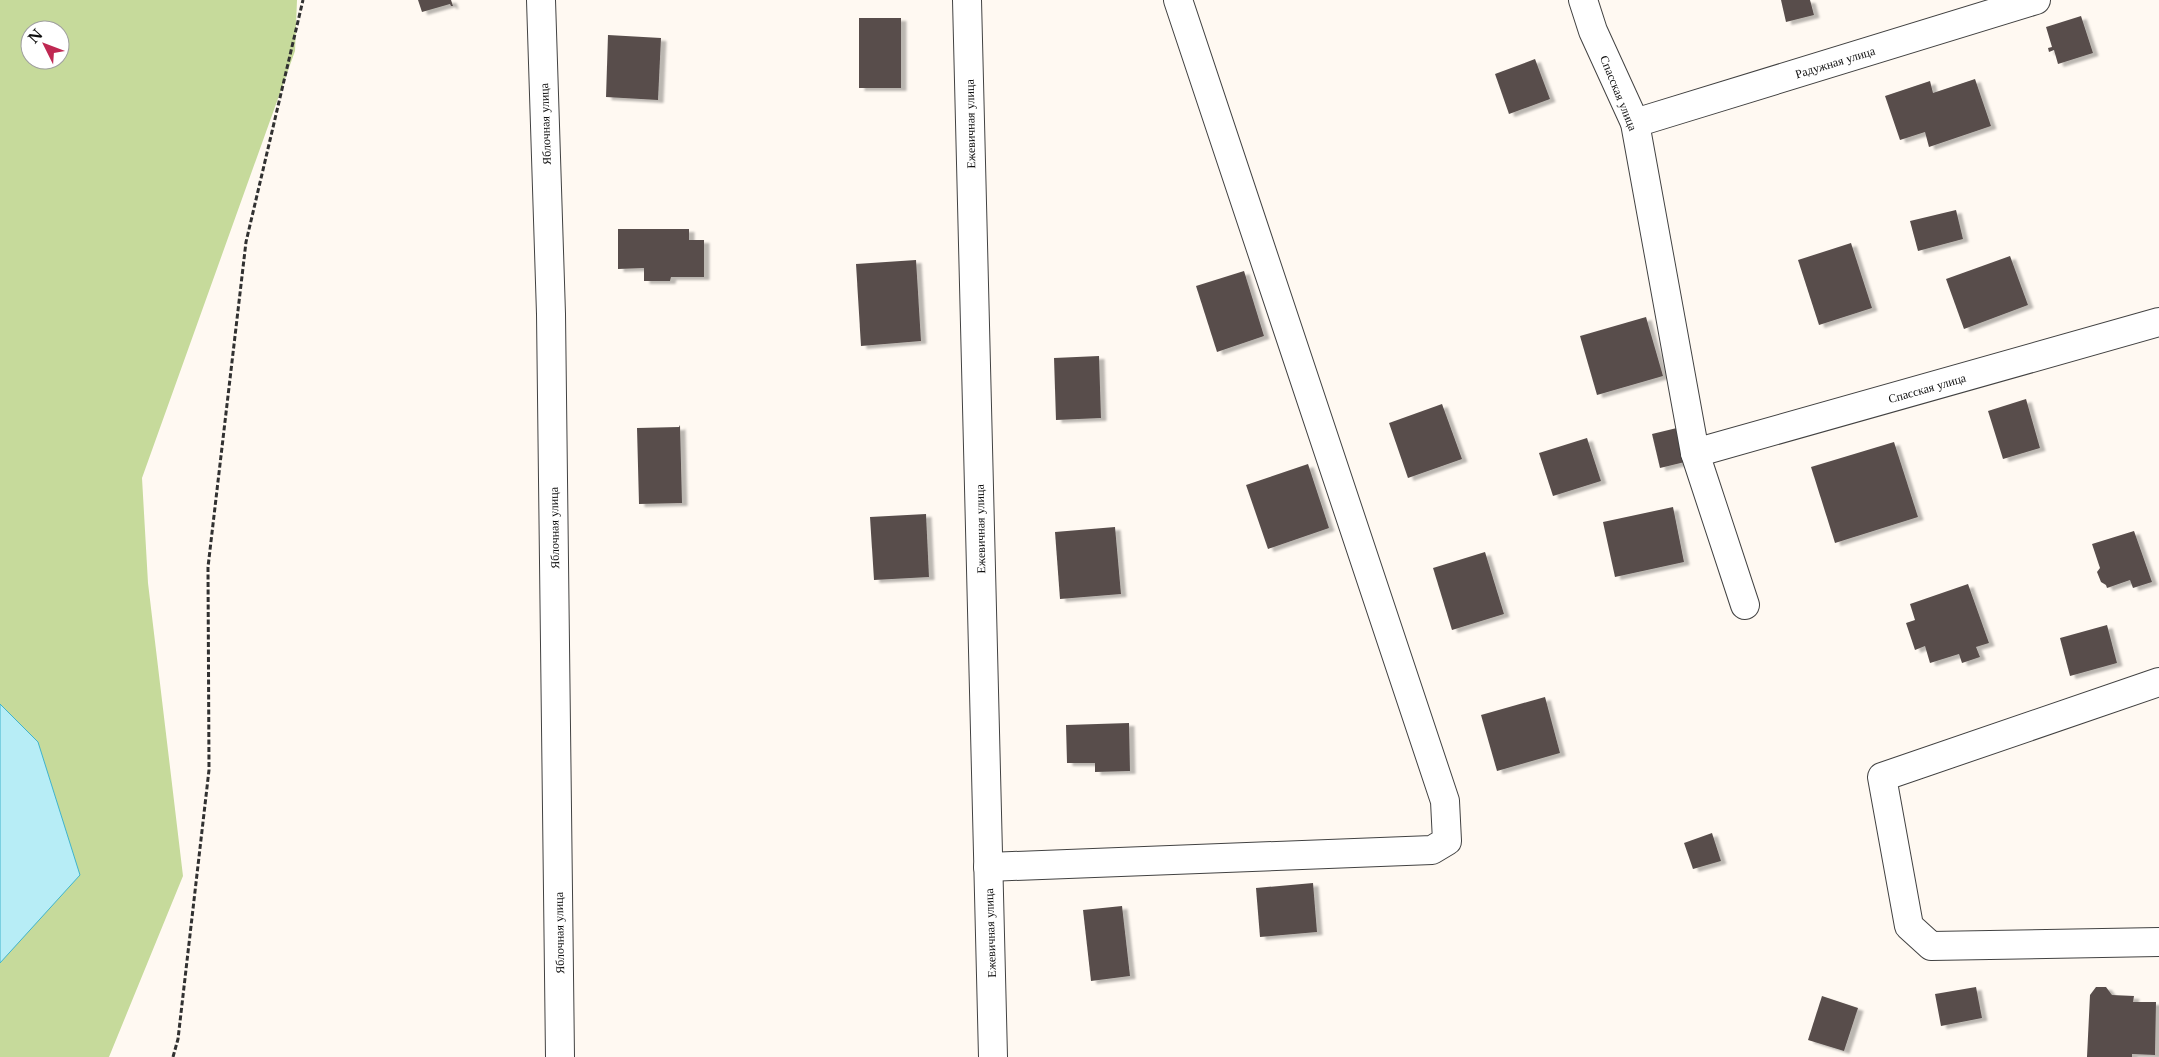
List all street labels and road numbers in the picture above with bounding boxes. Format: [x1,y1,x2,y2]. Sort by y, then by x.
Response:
street label: Радужная улица [1793,43,1877,81]
street label: Спасская улица [1597,53,1641,134]
street label: Ежевичная улица [962,79,978,169]
street label: Яблочная улица [536,82,554,165]
street label: Спасская улица [1886,370,1968,406]
street label: Ежевичная улица [972,484,988,574]
street label: Яблочная улица [546,486,562,569]
street label: Ежевичная улица [981,887,999,978]
street label: Яблочная улица [551,891,567,974]

